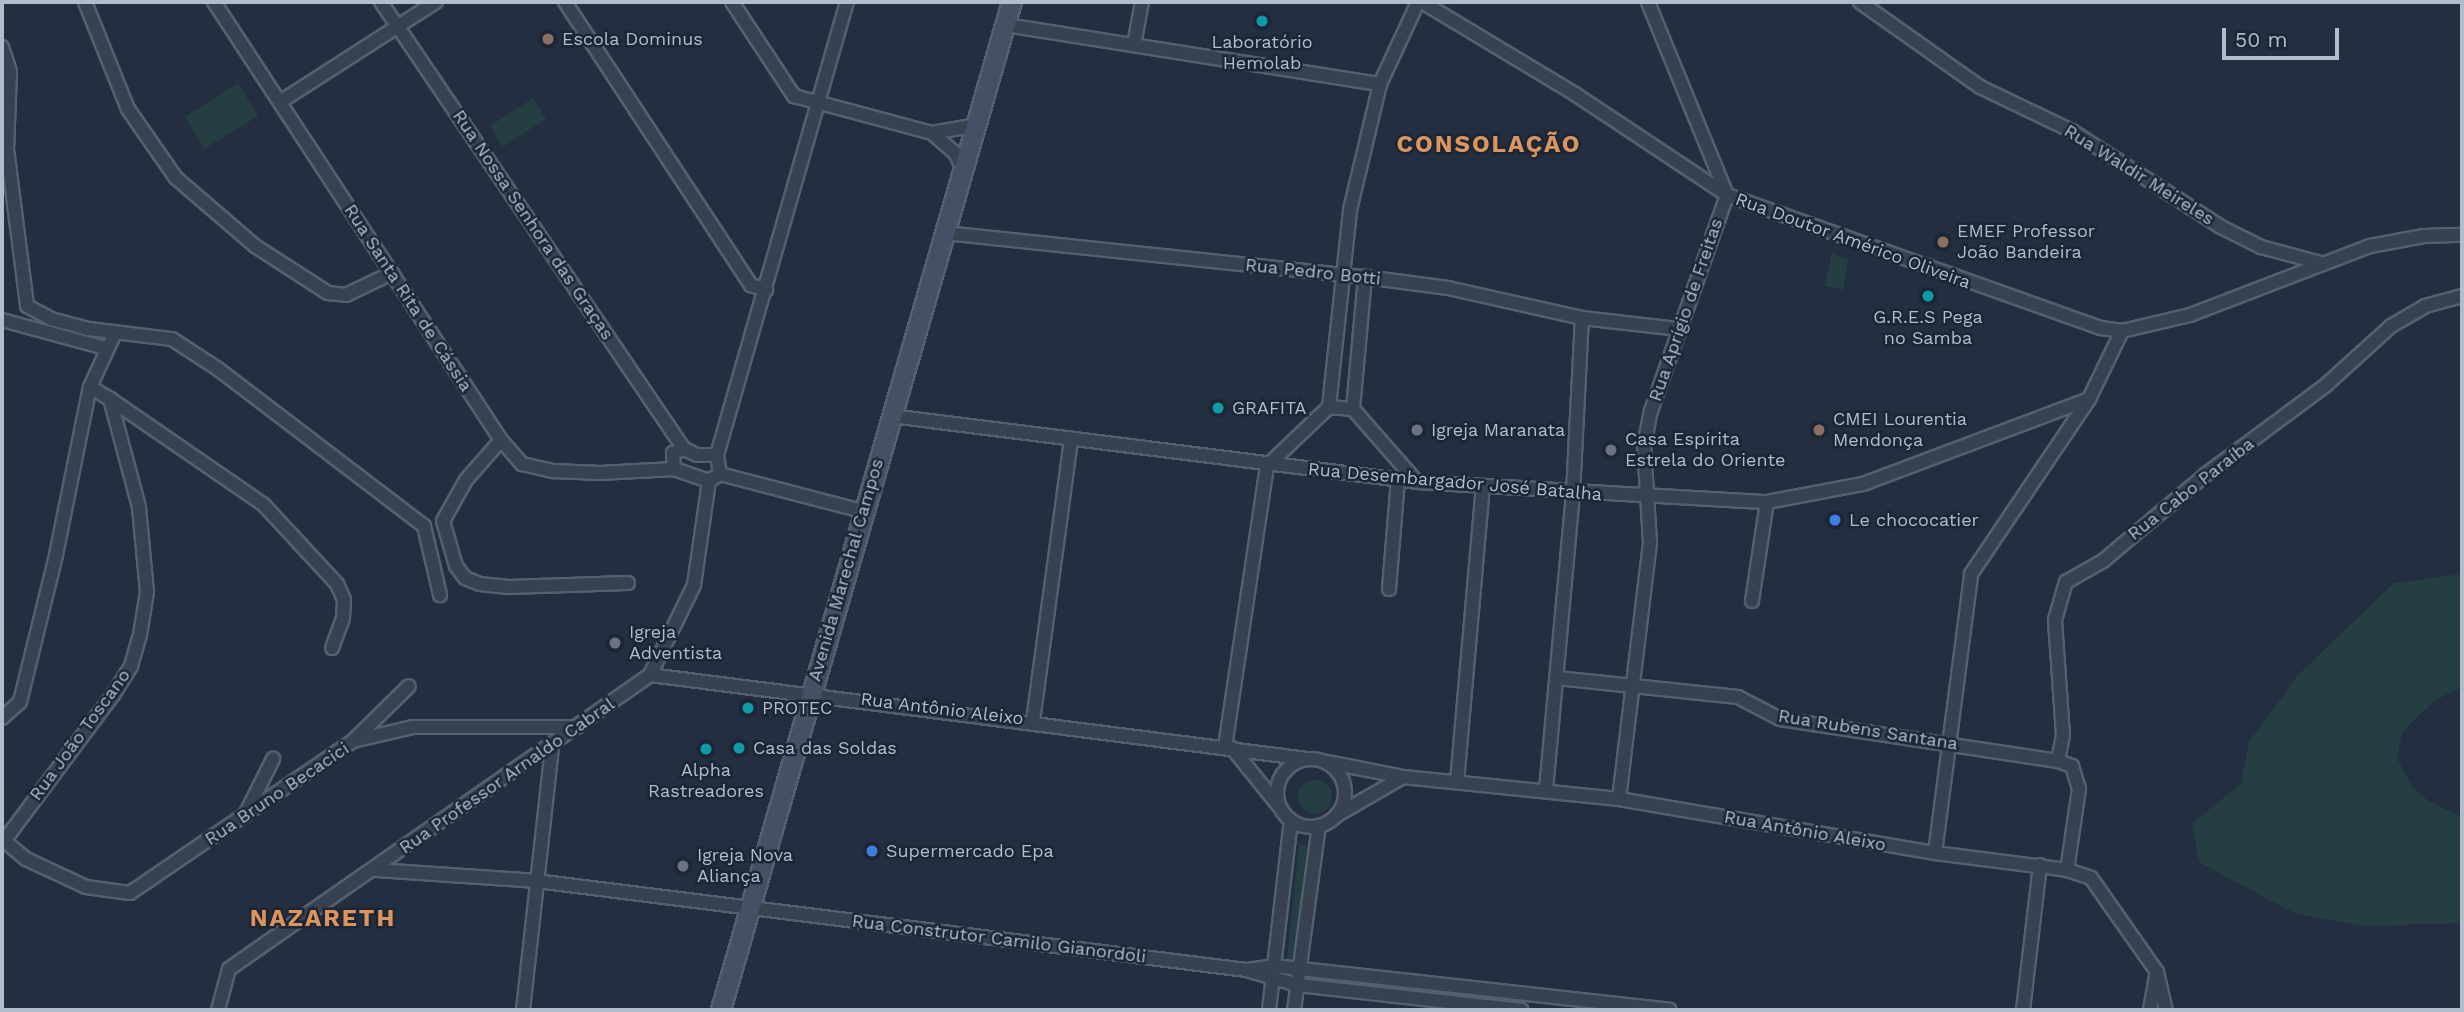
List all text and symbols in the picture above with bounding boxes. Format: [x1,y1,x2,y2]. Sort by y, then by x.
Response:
marker: Laboratório Hemolab [1254,13,1270,29]
scale bar [2226,14,2343,58]
text: 50 m [2235,27,2287,52]
place label: Escola Dominus [562,28,703,50]
marker: Escola Dominus [540,31,556,47]
place label: Laboratório Hemolab [1211,32,1313,74]
street label: Rua Nossa Senhora das Graças [447,105,619,345]
street label: Rua Waldir Meireles [2059,120,2219,230]
district label: CONSOLAÇÃO [1398,131,1580,159]
street label: Rua Doutor Américo Oliveira [1732,188,1974,294]
street label: Rua Santa Rita de Cássia [339,200,477,396]
street label: Rua Aprígio de Freitas [1644,215,1728,405]
place label: EMEF Professor João Bandeira [1957,221,2095,264]
marker: EMEF Professor João Bandeira [1935,234,1951,250]
street label: Rua Pedro Botti [1244,254,1382,290]
marker: G.R.E.S Pega no Samba [1920,288,1936,304]
place label: G.R.E.S Pega no Samba [1873,307,1983,350]
place label: GRAFITA [1232,397,1306,419]
marker: GRAFITA [1210,400,1226,416]
place label: CMEI Lourentia Mendonça [1833,409,1967,452]
place label: Igreja Maranata [1431,419,1566,441]
marker: Igreja Maranata [1409,422,1425,438]
marker: CMEI Lourentia Mendonça [1811,422,1827,438]
place label: Casa Espírita Estrela do Oriente [1625,429,1786,472]
street label: Rua Cabo Paraíba [2123,433,2259,545]
marker: Casa Espírita Estrela do Oriente [1603,442,1619,458]
street label: Avenida Marechal Campos [804,456,888,684]
street label: Rua Desembargador José Batalha [1306,458,1604,506]
place label: Le chococatier [1849,509,1979,531]
marker: Le chococatier [1827,512,1843,528]
place label: Igreja Adventista [629,622,722,664]
marker: Igreja Adventista [607,635,623,651]
street label: Rua João Toscano [25,665,135,805]
street label: Rua Antônio Aleixo [858,688,1026,730]
street label: Rua Professor Arnaldo Cabral [395,693,619,859]
place label: PROTEC [762,697,832,719]
marker: PROTEC [740,700,756,716]
street label: Rua Rubens Santana [1776,705,1960,755]
place label: Casa das Soldas [753,737,897,759]
street label: Rua Bruno Becacici [201,738,353,850]
marker: Casa das Soldas [731,740,747,756]
marker: Alpha Rastreadores [698,741,714,757]
place label: Alpha Rastreadores [648,760,764,802]
street label: Rua Antônio Aleixo [1721,806,1889,856]
place label: Supermercado Epa [886,840,1054,862]
marker: Supermercado Epa [864,843,880,859]
place label: Igreja Nova Aliança [697,845,793,888]
marker: Igreja Nova Aliança [675,858,691,874]
district label: NAZARETH [251,905,395,933]
street label: Rua Construtor Camilo Gianordoli [850,910,1148,968]

